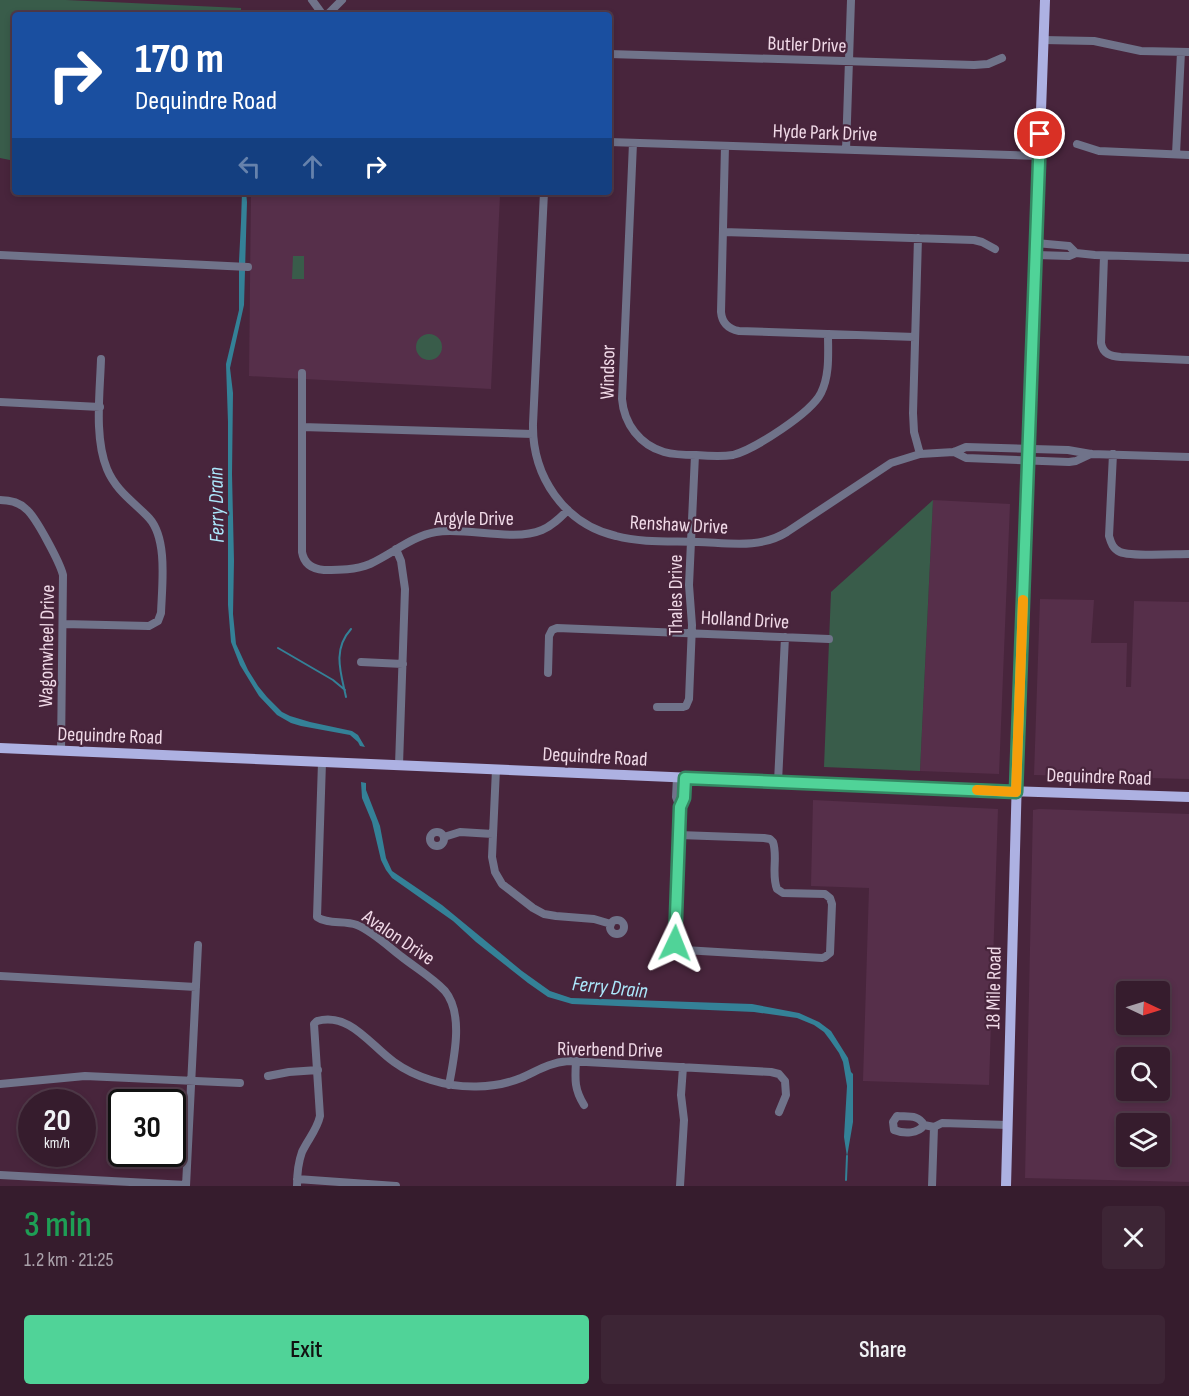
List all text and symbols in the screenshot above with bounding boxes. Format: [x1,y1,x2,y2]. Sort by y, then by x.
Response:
street label: Butler Drive [767,32,847,58]
text: 170 m [135,34,224,85]
icon: right [36,36,114,114]
text: Dequindre Road [135,85,277,117]
pin [1014,108,1065,159]
icon: arrive [1023,117,1056,150]
street label: Hyde Park Drive [772,119,878,147]
icon: left [233,150,266,183]
icon: ahead [296,150,329,183]
icon: right [359,150,392,183]
street label: Windsor [596,344,620,400]
water label: Ferry Drain [203,467,230,543]
street label: Argyle Drive [433,507,514,531]
street label: Renshaw Drive [629,510,729,540]
street label: Thales Drive [664,554,688,636]
street label: Wagonwheel Drive [34,585,60,708]
street label: Holland Drive [700,606,790,634]
street label: Dequindre Road [57,722,163,750]
street label: Dequindre Road [542,742,648,772]
street label: Dequindre Road [1046,763,1152,791]
street label: Avalon Drive [357,904,439,971]
position arrow [643,911,707,975]
street label: 18 Mile Road [981,946,1007,1030]
water label: Ferry Drain [571,971,649,1004]
north arrow [1116,981,1170,1035]
map controls [1116,981,1170,1167]
street label: Riverbend Drive [557,1037,663,1063]
button: search [1116,1047,1170,1101]
speed limit sign: 30 [108,1089,186,1167]
text: 20 [43,1103,71,1139]
button: layers [1116,1113,1170,1167]
text: km/h [44,1134,70,1153]
text: 3 min [24,1204,92,1247]
button: close [1102,1206,1165,1269]
text: 1.2 km · 21:25 [24,1248,114,1272]
button: Exit [24,1315,589,1384]
button: Share [601,1315,1165,1384]

